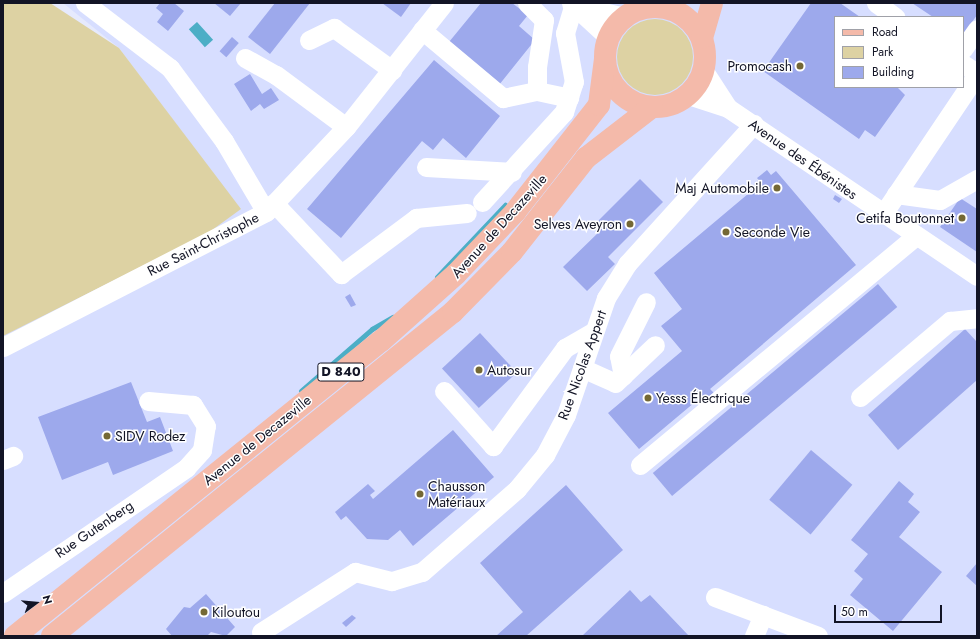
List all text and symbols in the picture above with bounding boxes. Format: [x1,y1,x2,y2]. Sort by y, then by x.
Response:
legend [834,16,964,88]
text: Road [872,23,898,41]
text: Park [872,43,893,61]
place label: Promocash [727,58,792,74]
marker: Promocash [795,61,805,71]
text: Building [872,63,914,81]
street label: Avenue des Ébénistes [746,115,860,203]
street label: Avenue de Decazeville [448,171,550,281]
place label: Maj Automobile [675,180,769,196]
marker: Maj Automobile [772,183,782,193]
street label: Rue Saint-Christophe [144,209,262,279]
place label: Cetifa Boutonnet [856,210,954,226]
marker: Cetifa Boutonnet [957,213,967,223]
place label: Selves Aveyron [534,216,622,232]
marker: Selves Aveyron [625,219,635,229]
place label: Seconde Vie [734,224,810,240]
marker: Seconde Vie [721,227,731,237]
street label: Rue Nicolas Appert [554,308,610,422]
road number: D 840 [317,361,365,383]
place label: Autosur [487,362,532,378]
marker: Autosur [474,365,484,375]
place label: Yesss Électrique [656,390,750,406]
street label: Avenue de Decazeville [200,391,314,489]
marker: Yesss Électrique [643,393,653,403]
place label: SIDV Rodez [115,428,186,444]
marker: SIDV Rodez [102,431,112,441]
place label: Chausson Matériaux [428,478,485,510]
marker: Chausson Matériaux [415,489,425,499]
street label: Rue Gutenberg [52,497,136,561]
north arrow [16,583,56,623]
text: N [39,593,56,606]
scale bar [836,597,944,623]
text: 50 m [841,603,868,621]
place label: Kiloutou [212,604,260,620]
marker: Kiloutou [199,607,209,617]

